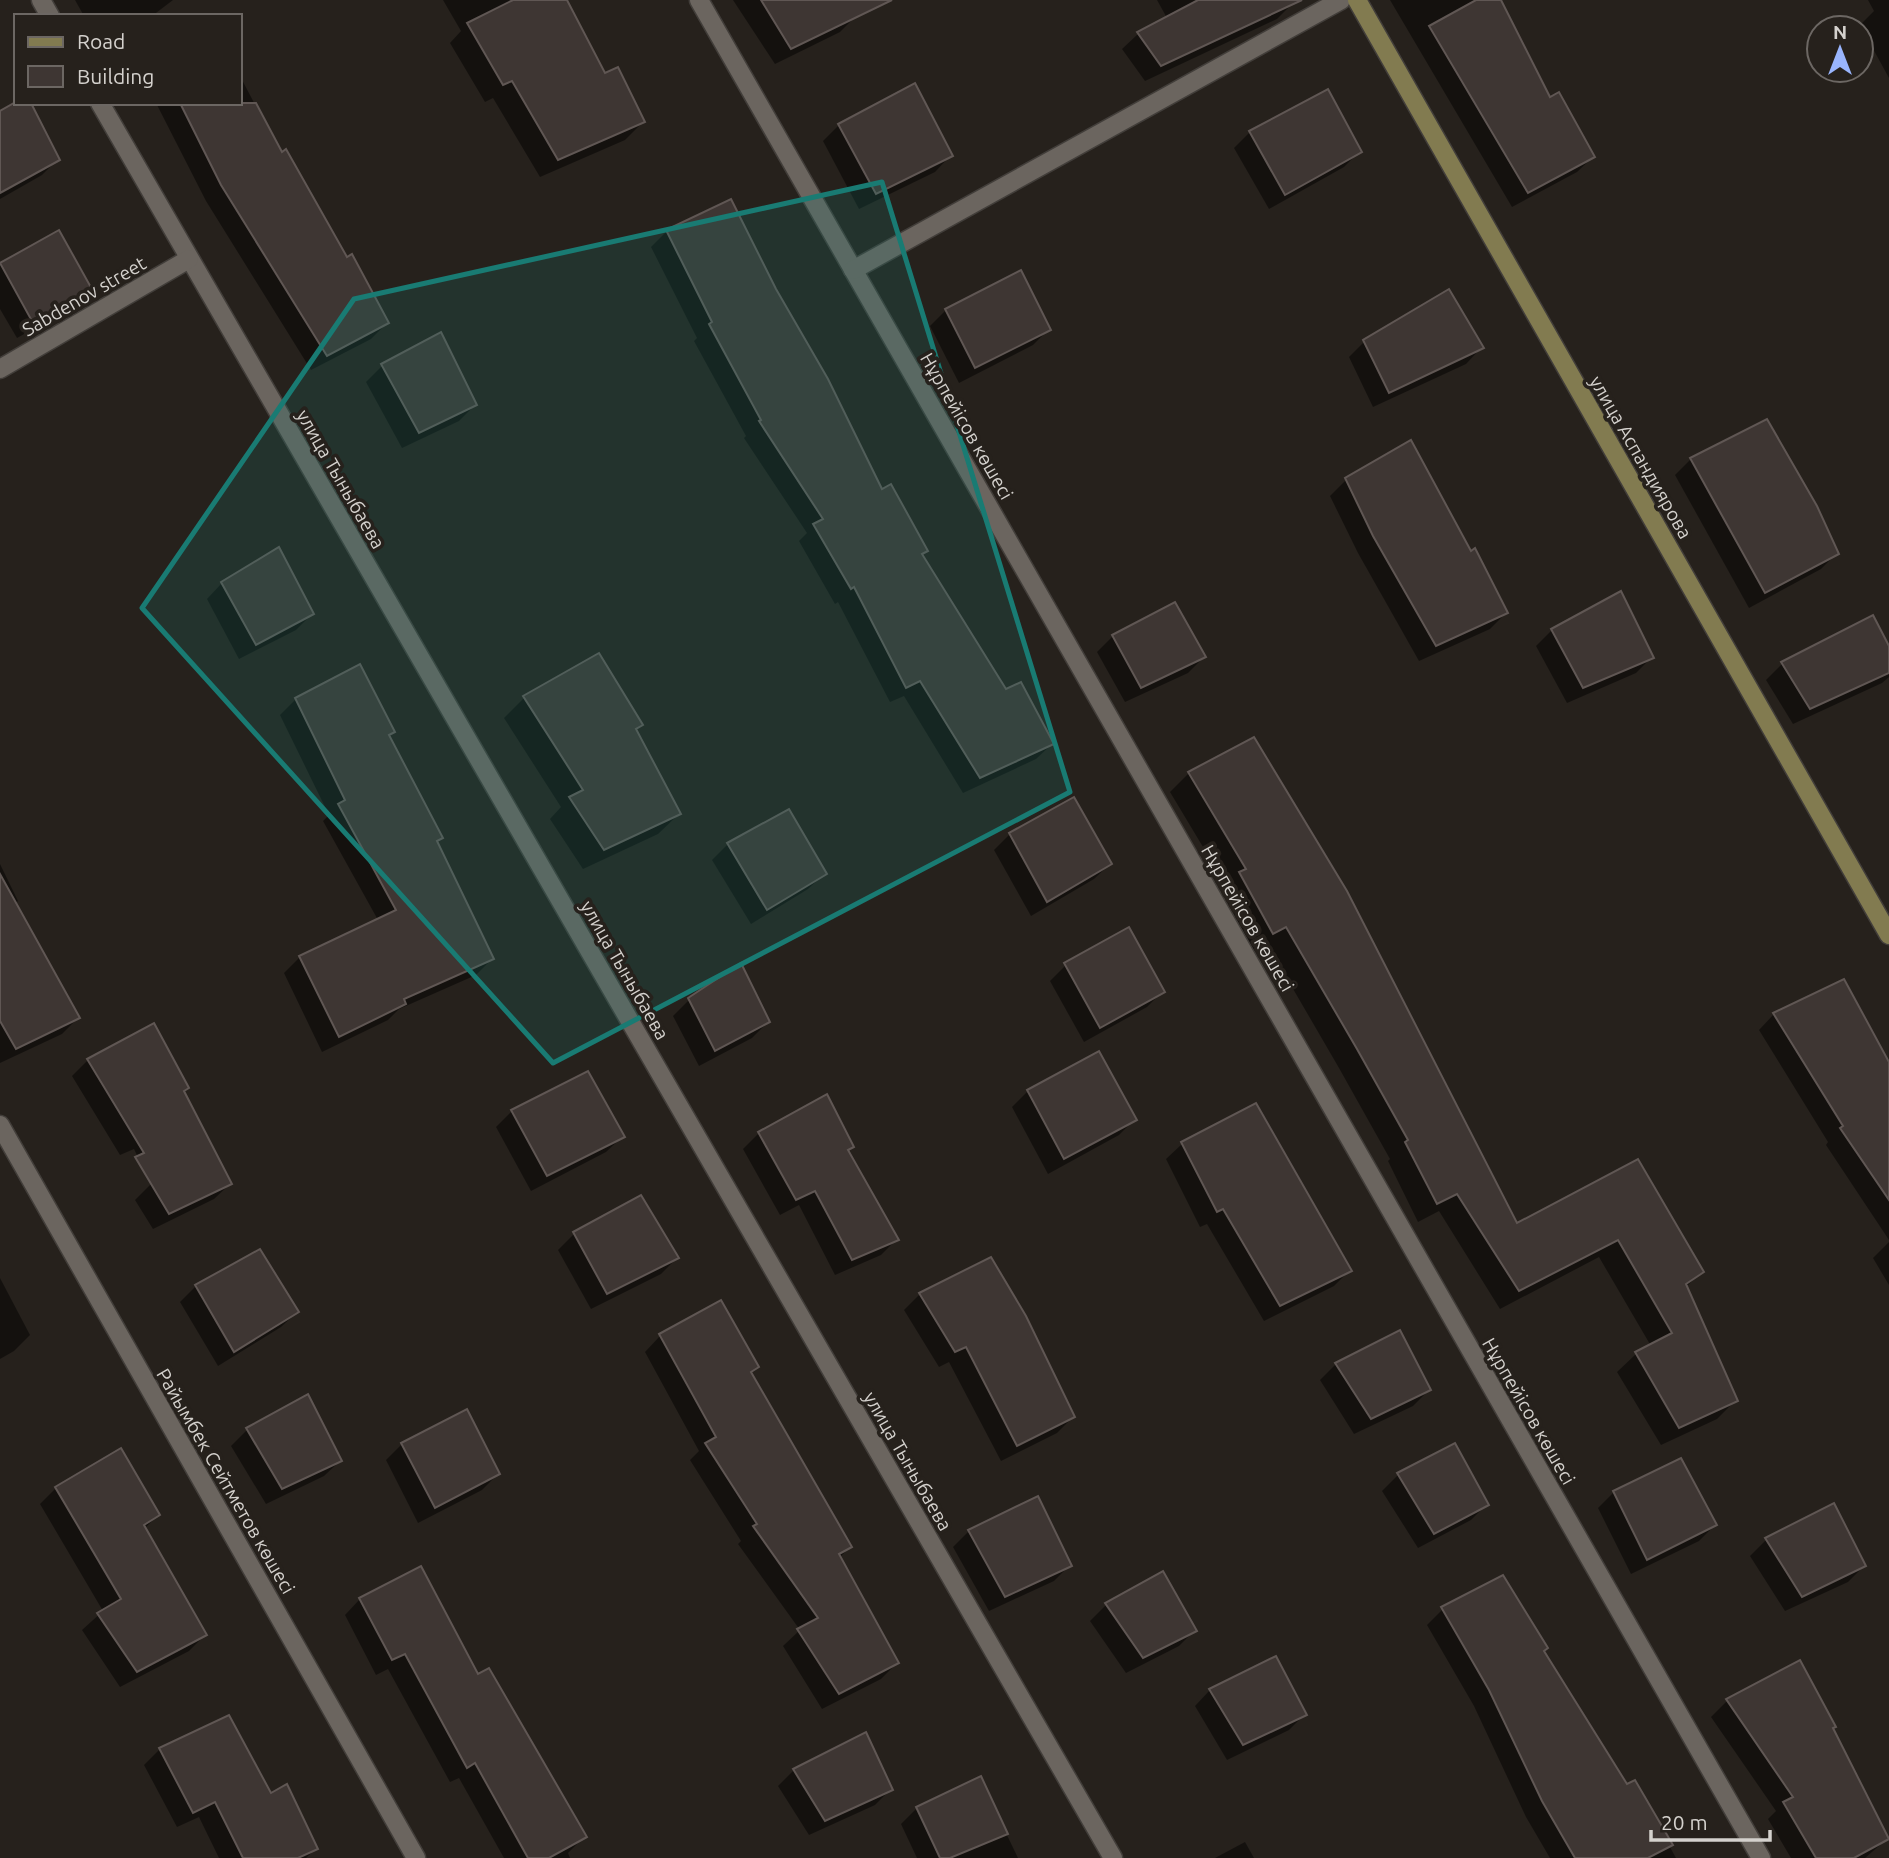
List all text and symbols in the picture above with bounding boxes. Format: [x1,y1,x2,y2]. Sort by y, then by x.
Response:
legend [14,14,242,105]
north arrow [1805,14,1875,84]
text: N [1833,21,1847,43]
text: Road [77,29,125,53]
text: Building [77,64,154,88]
street label: Sabdenov street [18,251,150,340]
street label: Нұрпейісов көшесі [916,349,1018,503]
street label: улица Аспандиярова [1585,372,1697,542]
street label: улица Тыныбаева [292,406,390,552]
street label: Нұрпейісов көшесі [1197,841,1299,995]
street label: улица Тыныбаева [576,897,674,1043]
street label: Нұрпейісов көшесі [1478,1334,1580,1488]
street label: Райымбек Сейтметов көшесі [152,1365,300,1597]
street label: улица Тыныбаева [859,1388,957,1534]
scale bar [1651,1798,1770,1842]
text: 20 m [1661,1810,1708,1834]

